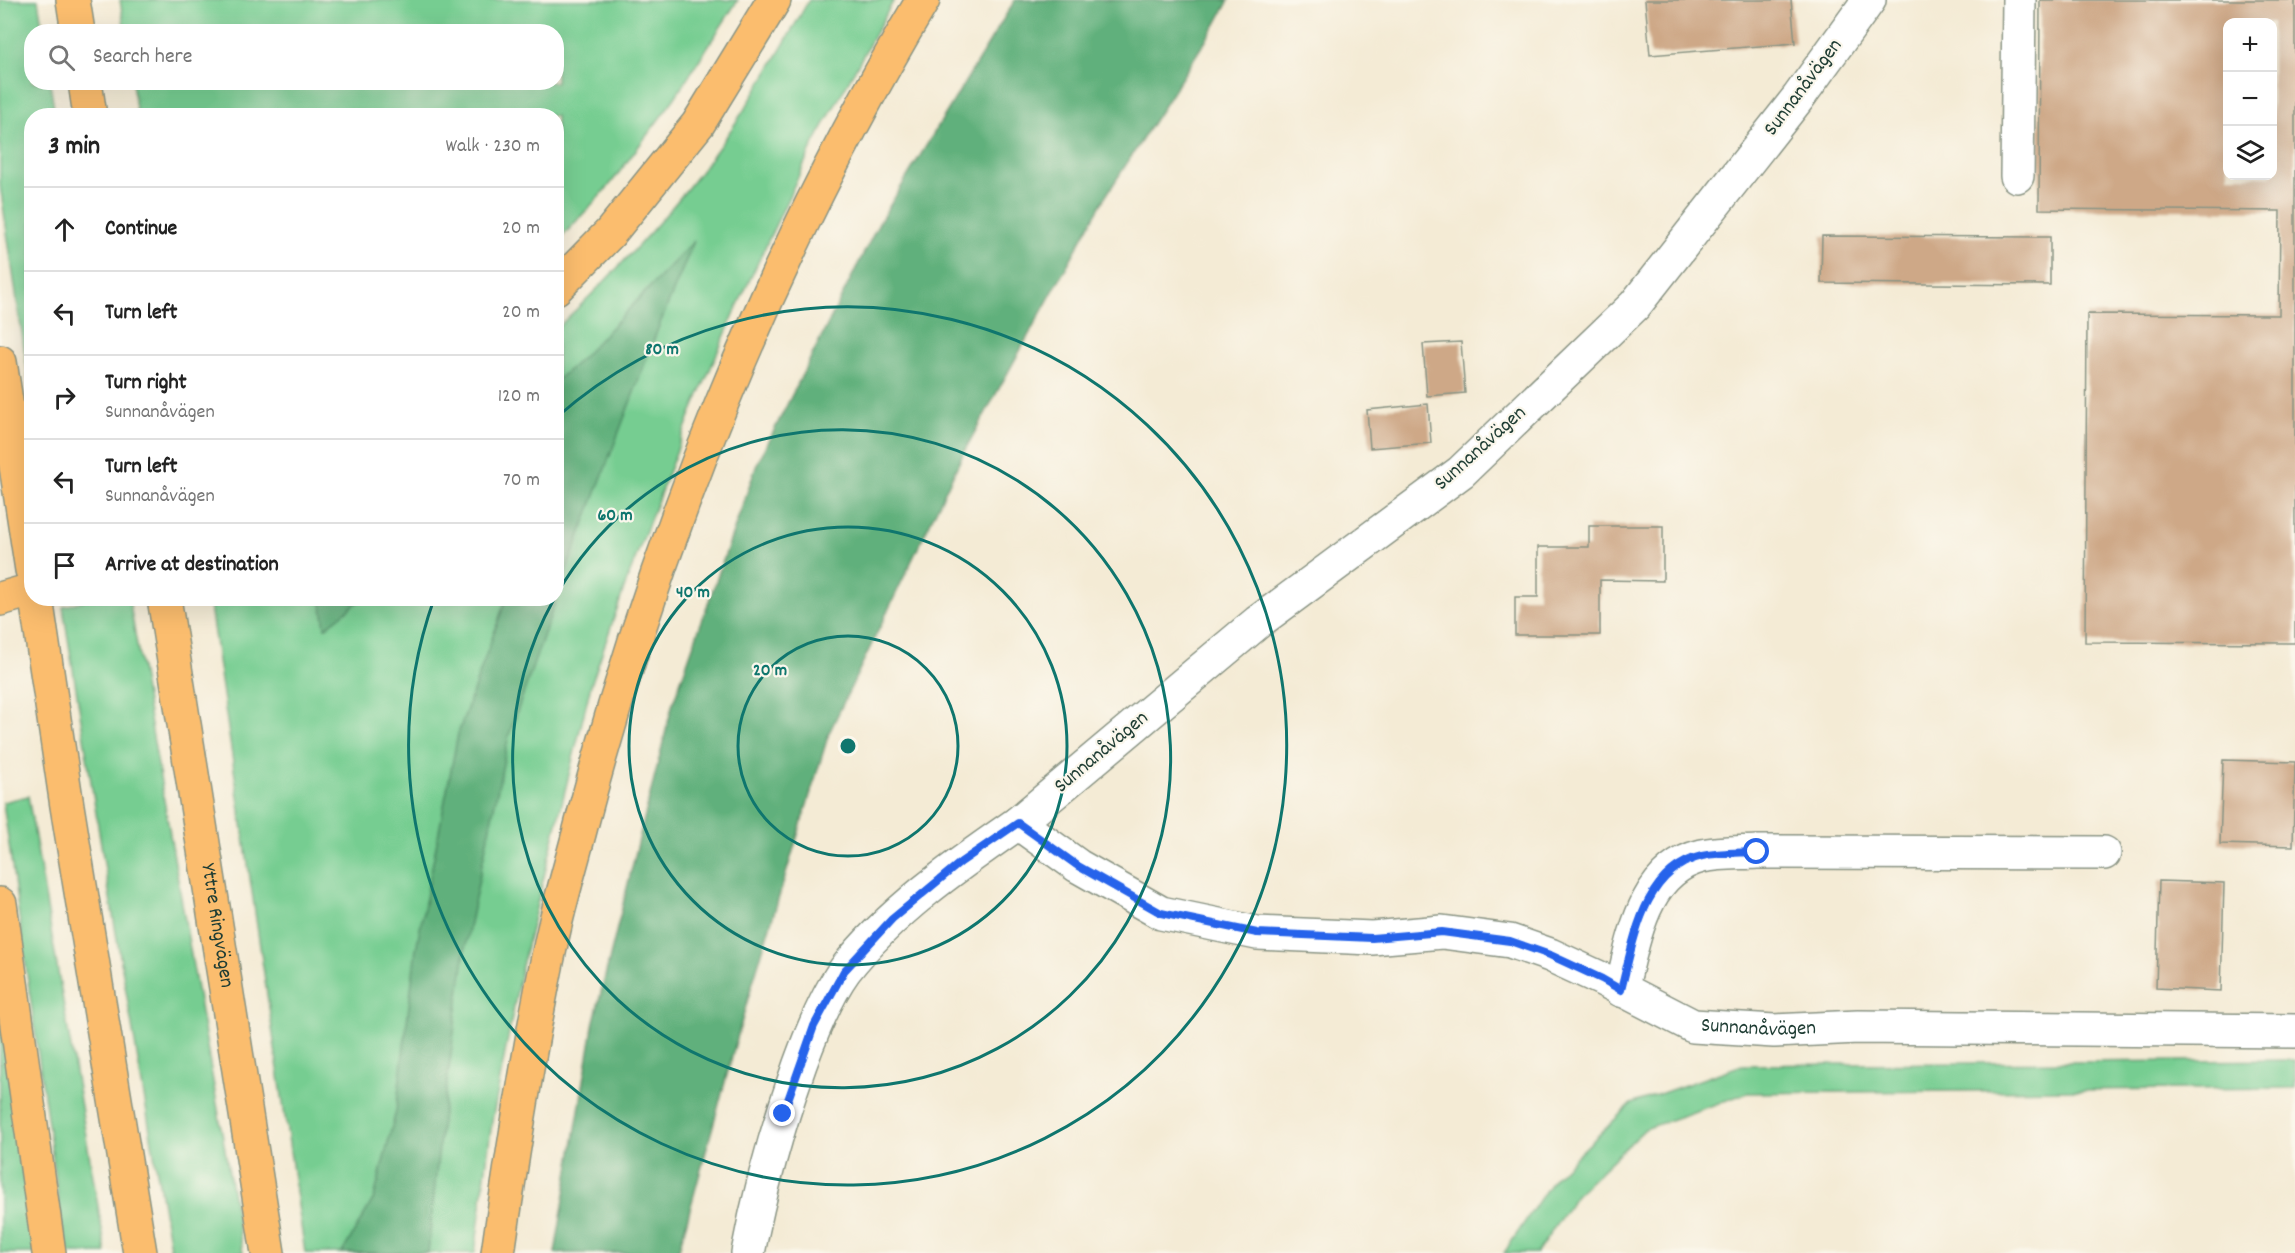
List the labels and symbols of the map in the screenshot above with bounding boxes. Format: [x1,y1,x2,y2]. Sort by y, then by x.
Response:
street label: Sunnanåvägen [1757,33,1851,143]
text: 80 m [645,338,679,363]
street label: Sunnanåvägen [1428,399,1534,499]
text: 60 m [597,504,633,529]
text: 40 m [676,581,710,606]
text: 20 m [753,659,787,684]
street label: Sunnanåvägen [1048,705,1156,801]
centre of rings [838,736,858,756]
route start [1743,838,1769,864]
street label: Yttre Ringvägen [191,862,241,990]
street label: Sunnanåvägen [1700,1012,1817,1046]
route end [769,1100,795,1126]

